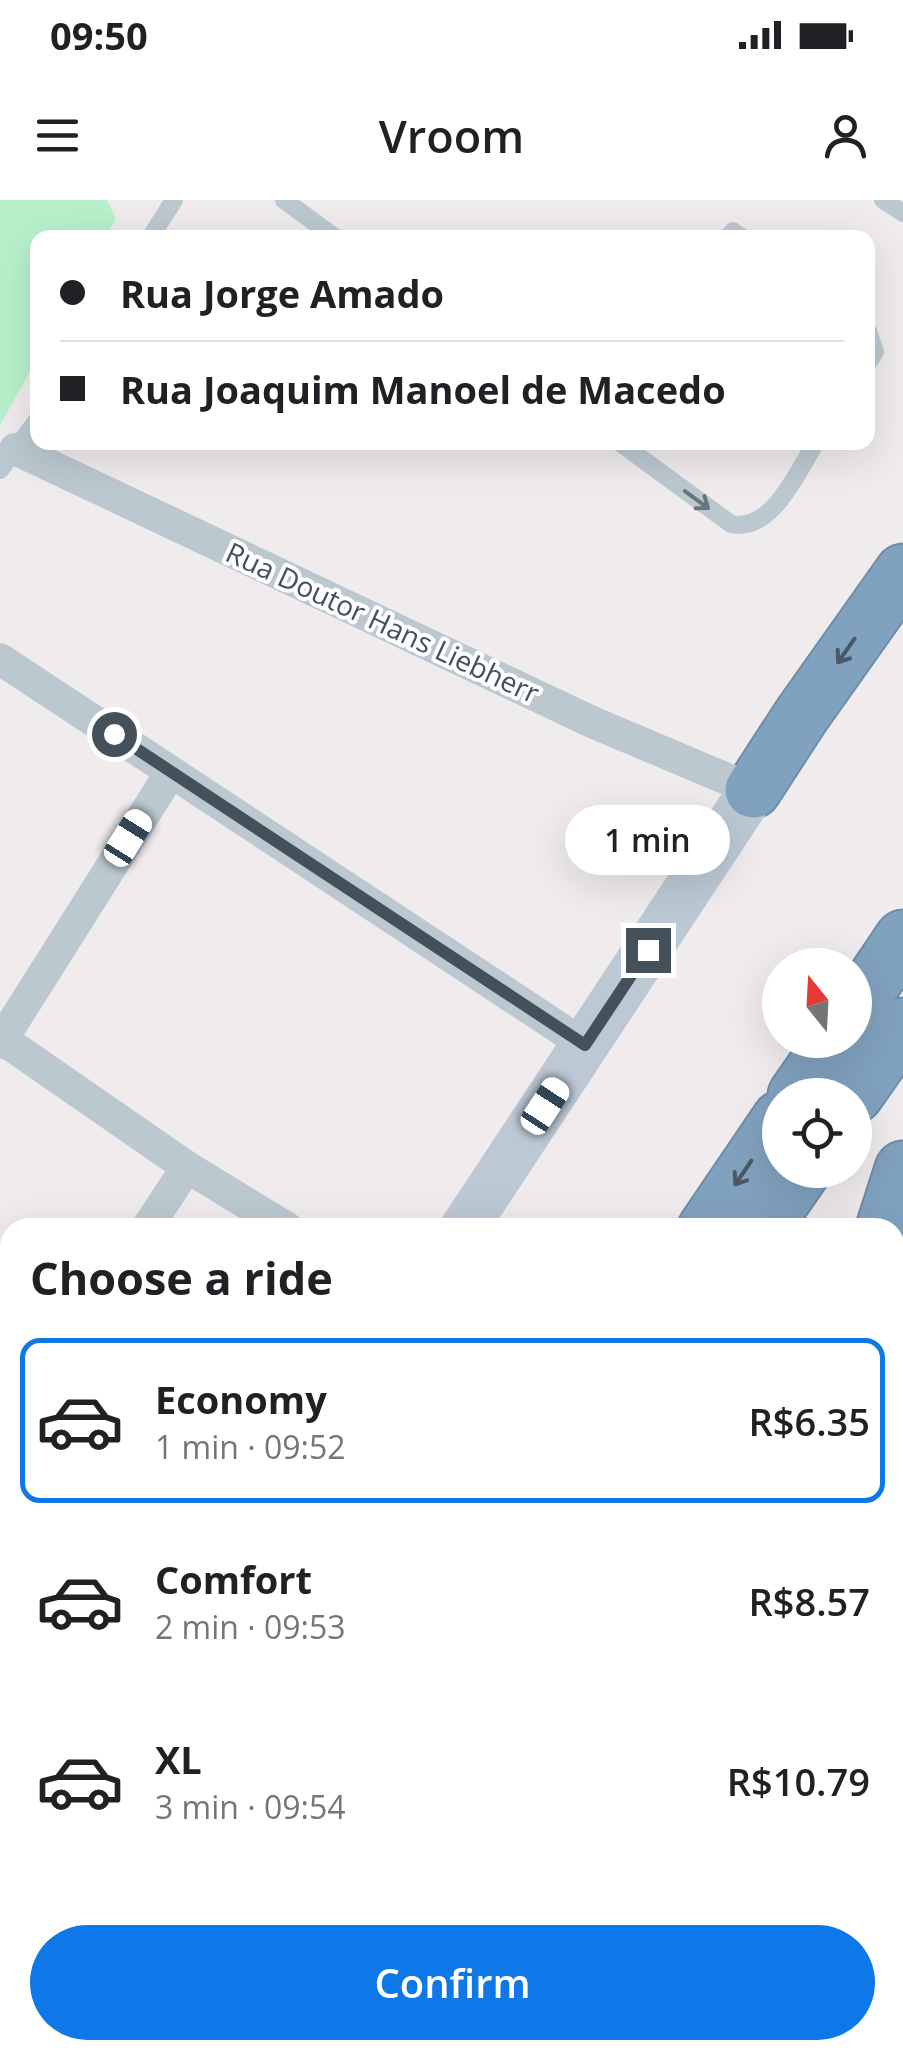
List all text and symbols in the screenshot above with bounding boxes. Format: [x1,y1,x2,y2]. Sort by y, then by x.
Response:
text: 09:50 [50,9,148,61]
text: Vroom [379,105,524,166]
icon: menu [30,108,85,163]
icon: person [818,108,873,163]
text: Rua Jorge Amado [120,267,444,319]
text: Rua Joaquim Manoel de Macedo [120,363,726,415]
one-way arrow [683,489,711,510]
street label: Rua Doutor Hans Liebherr [220,533,546,712]
one-way arrow [836,637,857,664]
route start [92,712,137,757]
car [99,805,157,871]
callout: 1 min [566,805,730,875]
text: 1 min [604,818,691,861]
route end [626,928,671,973]
north arrow [762,948,872,1058]
map controls [762,948,872,1188]
car [516,1073,574,1139]
button: locate [762,1078,872,1188]
one-way arrow [733,1159,754,1187]
text: Choose a ride [30,1247,333,1308]
text: Economy [155,1373,327,1425]
icon: car [35,1376,125,1466]
text: R$6.35 [748,1395,870,1447]
text: 1 min · 09:52 [155,1425,346,1468]
text: Comfort [155,1553,312,1605]
icon: car [35,1556,125,1646]
text: R$8.57 [748,1575,870,1627]
text: 2 min · 09:53 [155,1605,346,1648]
text: XL [155,1733,202,1785]
icon: car [35,1736,125,1826]
text: R$10.79 [727,1755,870,1807]
text: 3 min · 09:54 [155,1785,346,1828]
button: Confirm [30,1925,875,2040]

